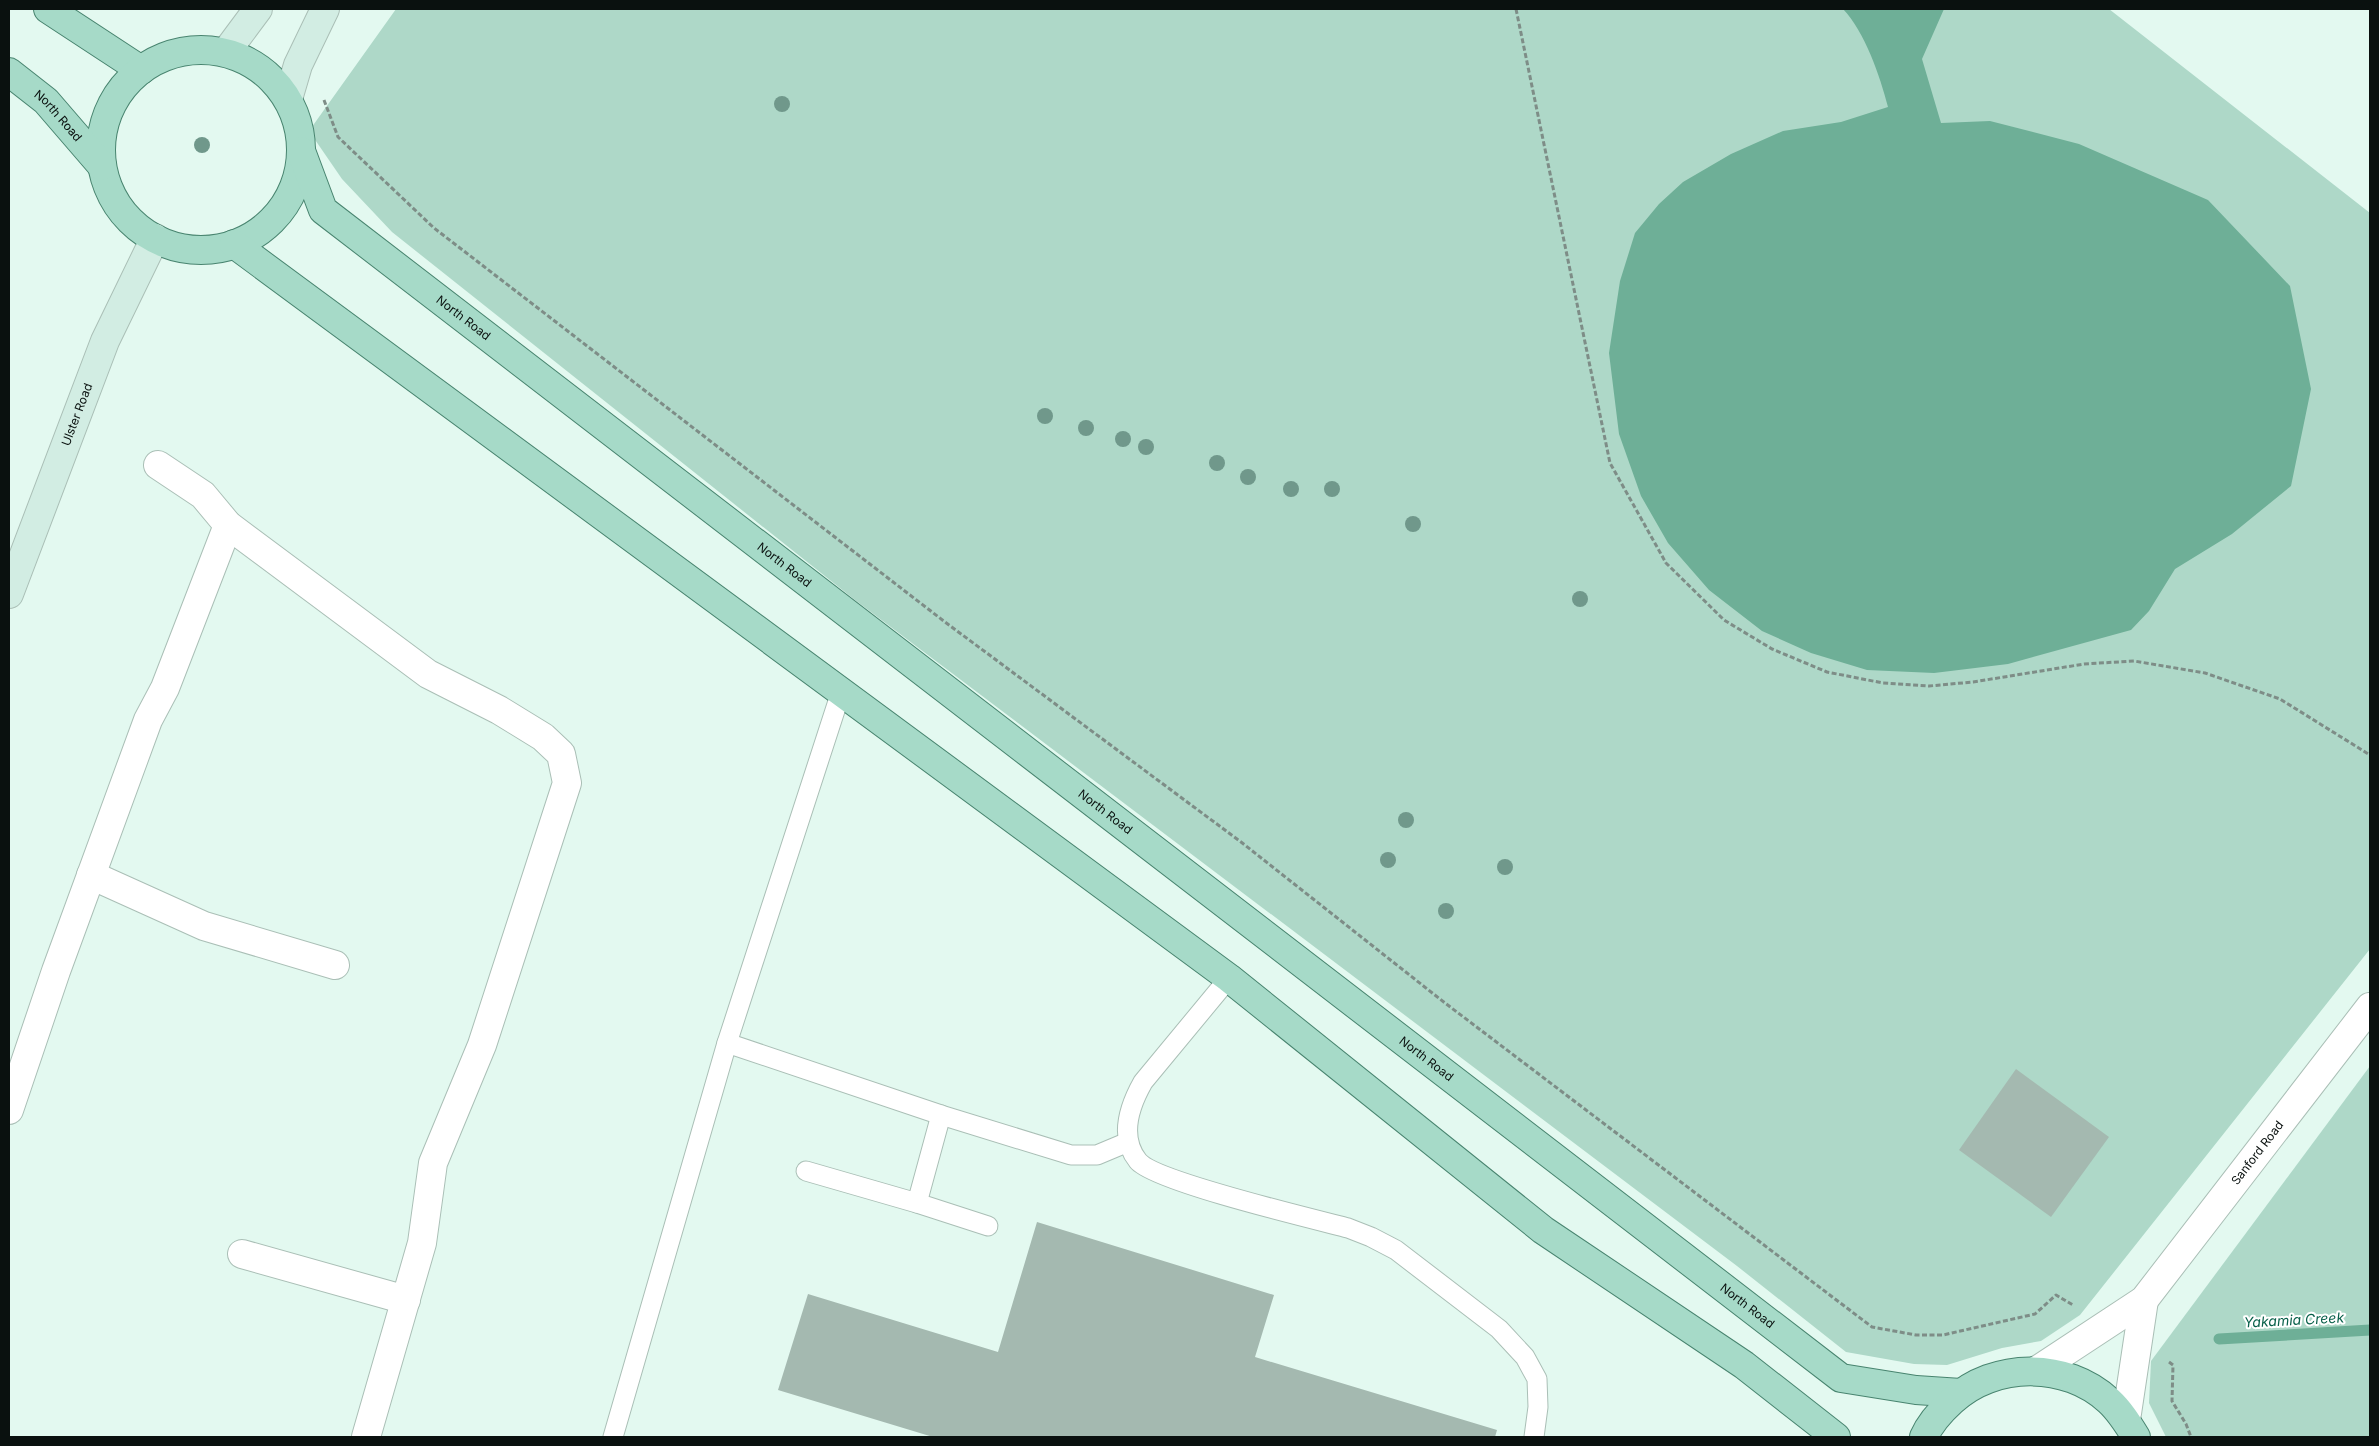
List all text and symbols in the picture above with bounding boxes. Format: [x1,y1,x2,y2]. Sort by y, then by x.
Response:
street label: North Road [31,87,85,144]
street label: North Road [434,292,494,343]
street label: Ulster Road [58,381,95,448]
street label: North Road [755,539,815,590]
street label: North Road [1075,786,1136,837]
street label: North Road [1396,1033,1457,1084]
street label: Sanford Road [2228,1118,2286,1188]
street label: North Road [1717,1280,1778,1331]
water label: Yakamia Creek [2243,1308,2345,1331]

